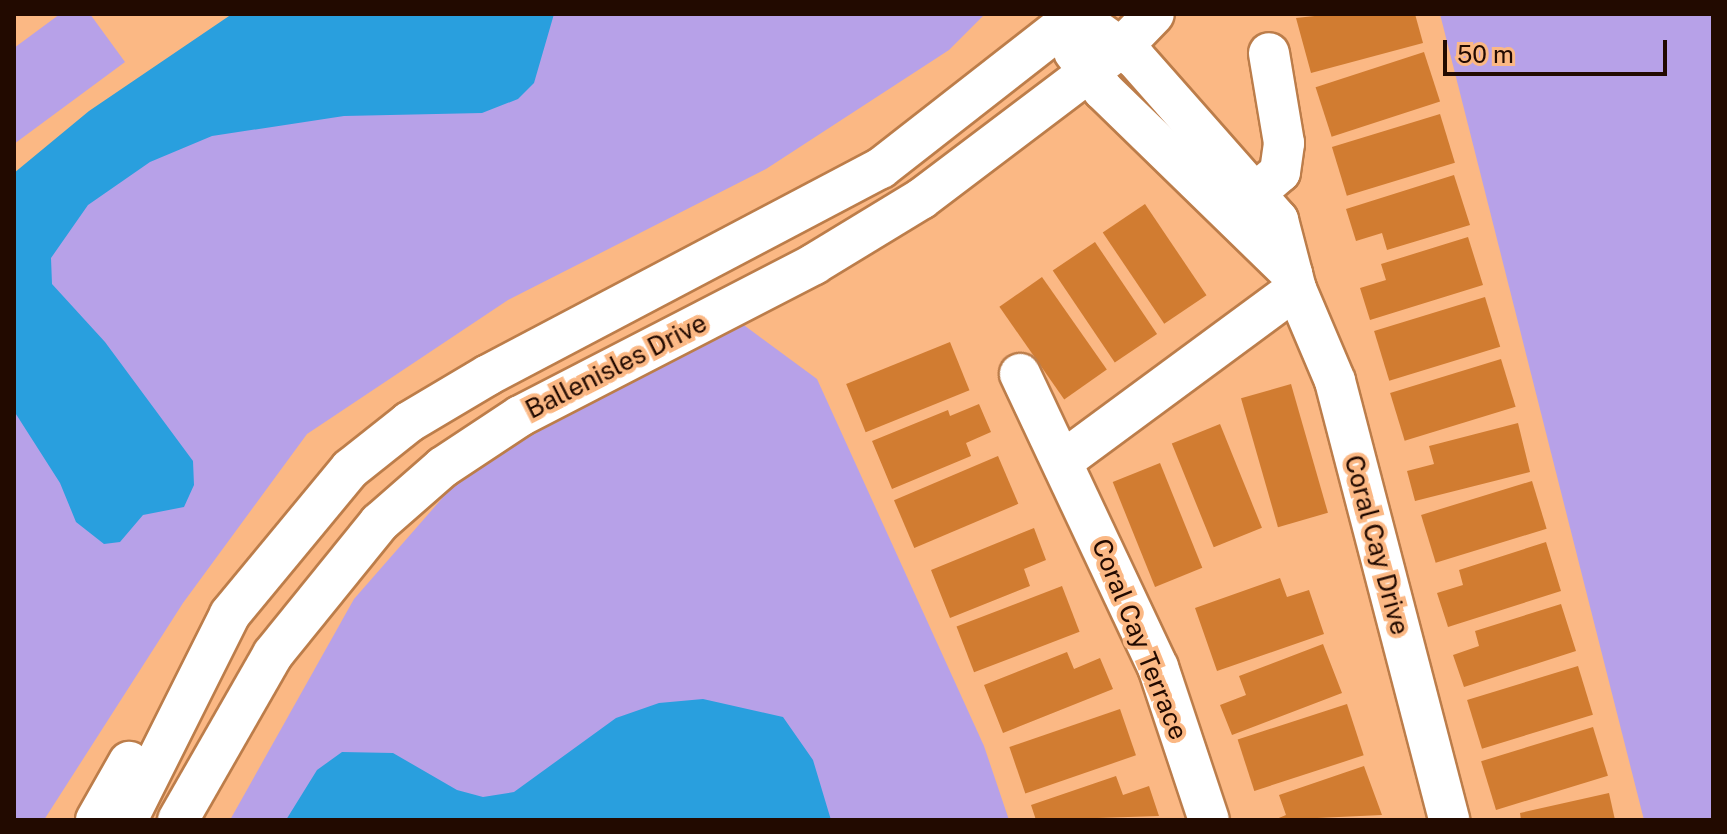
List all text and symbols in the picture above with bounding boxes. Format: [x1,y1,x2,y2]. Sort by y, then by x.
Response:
scale bar [1447,24,1671,74]
text: 50 m [1457,40,1514,68]
street label: Ballenisles Drive [520,307,712,425]
street label: Coral Cay Drive [1338,452,1416,638]
street label: Coral Cay Terrace [1085,534,1195,744]

